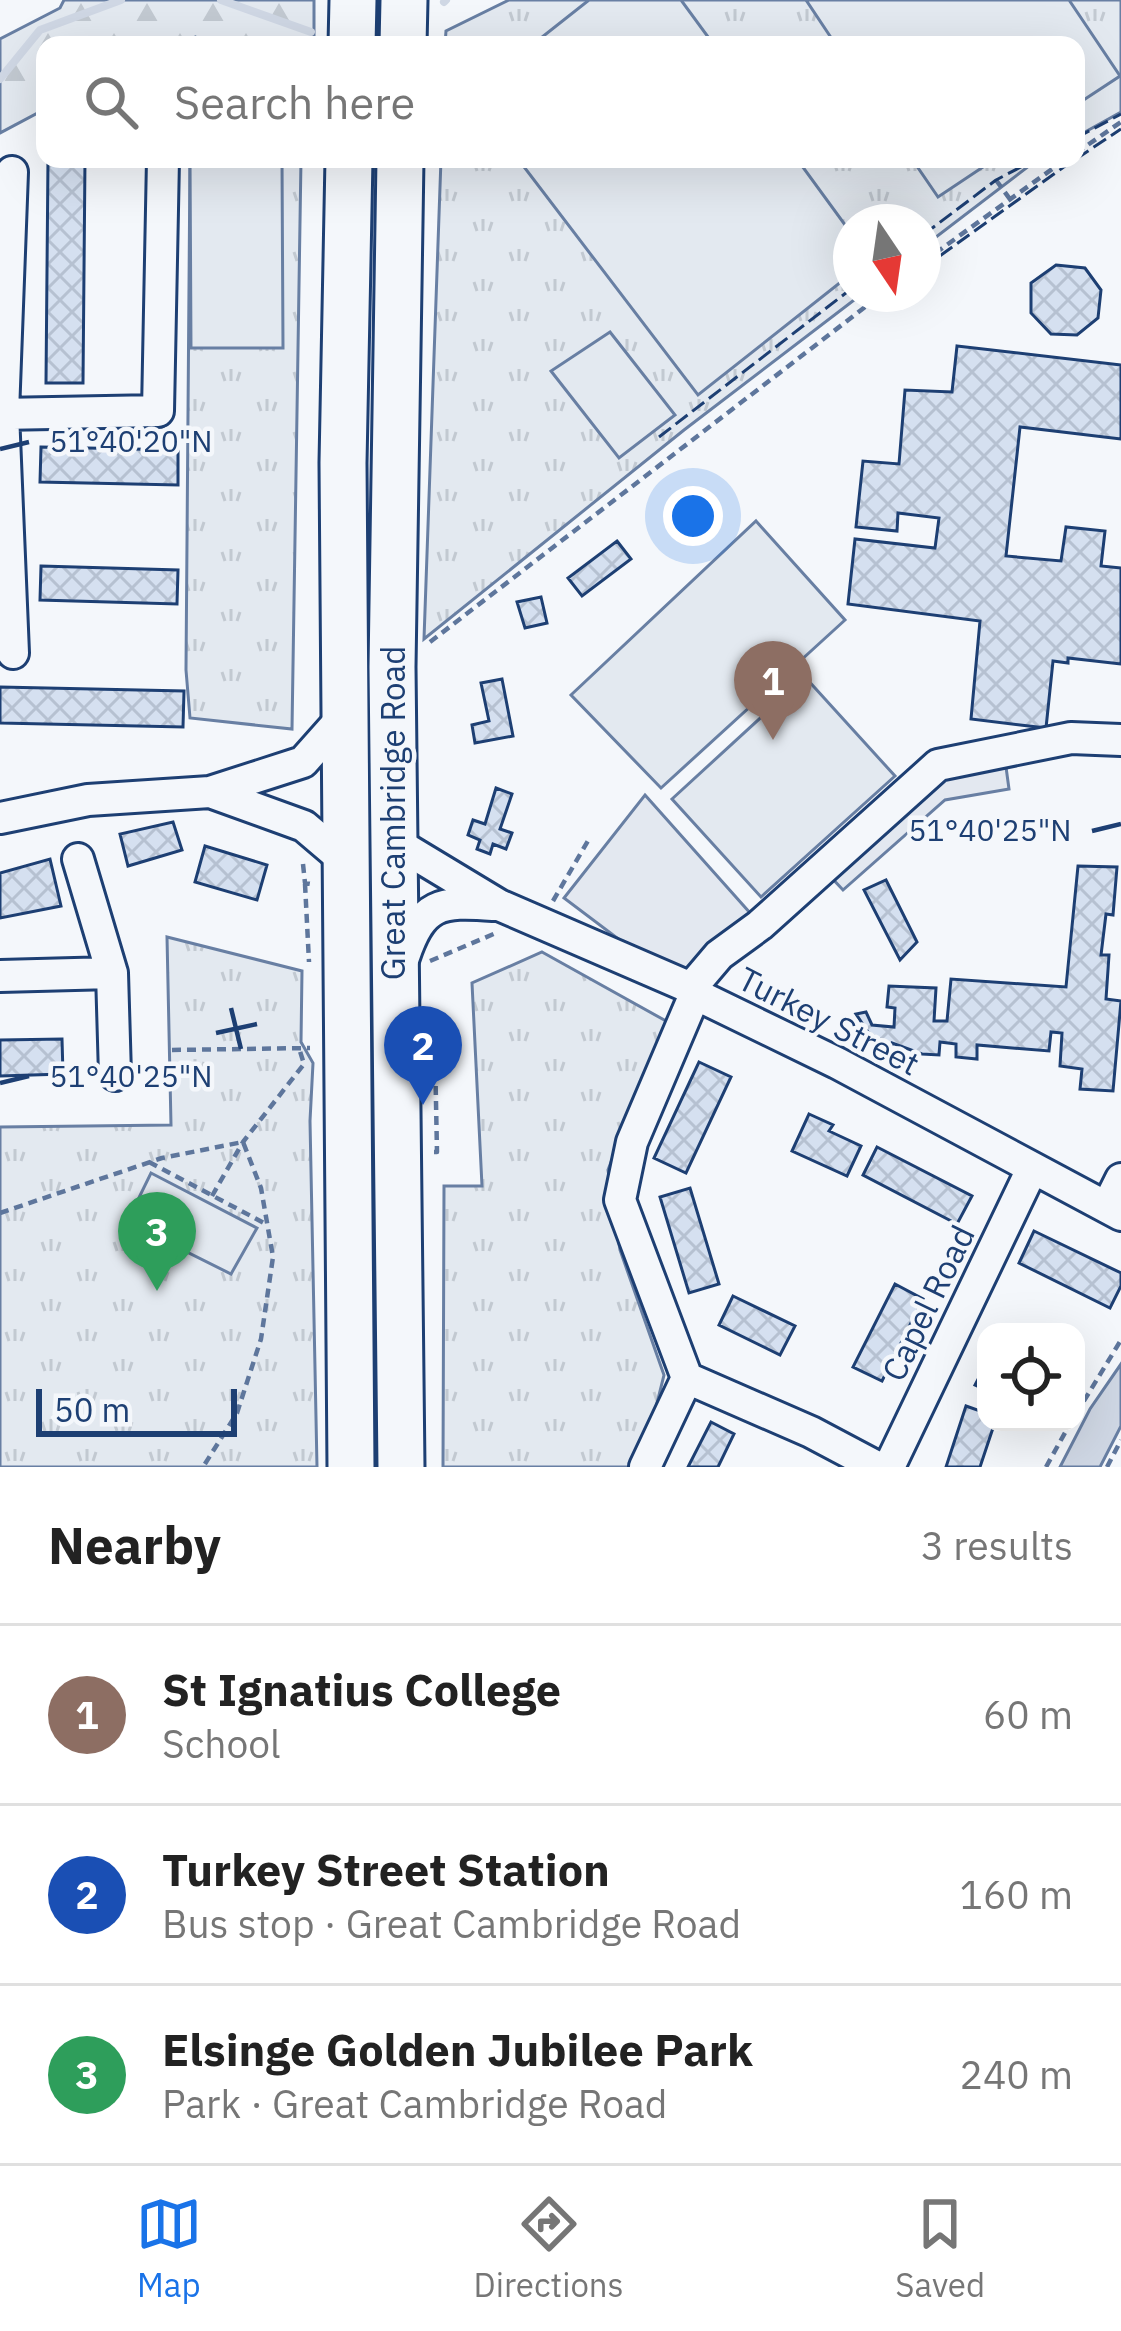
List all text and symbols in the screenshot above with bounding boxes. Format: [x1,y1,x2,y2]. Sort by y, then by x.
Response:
search box [36,36,1085,168]
icon: search [78,69,144,135]
text: Search here [174,73,415,131]
north arrow [833,204,941,312]
text: 51°40'20"N [49,421,213,460]
your location [663,486,723,546]
pin: 1 [734,641,812,740]
street label: Great Cambridge Road [371,646,414,980]
text: 51°40'25"N [908,810,1072,849]
street label: Turkey Street [731,957,927,1085]
pin: 2 [384,1006,462,1105]
text: 51°40'25"N [49,1056,213,1095]
pin: 3 [118,1192,196,1291]
street label: Capel Road [871,1218,984,1388]
map controls [977,1323,1085,1431]
button: locate [977,1323,1085,1431]
scale bar [36,1383,237,1436]
text: 50 m [54,1388,130,1431]
text: Nearby [48,1512,221,1578]
text: 3 results [921,1520,1073,1571]
text: St Ignatius College [162,1660,561,1718]
text: 1 [75,1689,99,1740]
text: 60 m [983,1689,1073,1740]
text: School [162,1718,281,1769]
text: Turkey Street Station [162,1840,610,1898]
text: 2 [75,1869,99,1920]
text: 160 m [960,1869,1073,1920]
text: Bus stop · Great Cambridge Road [162,1898,741,1949]
text: Elsinge Golden Jubilee Park [162,2020,753,2078]
text: 3 [75,2049,99,2100]
text: 240 m [960,2049,1073,2100]
text: Park · Great Cambridge Road [162,2078,667,2129]
tab: Map [136,2191,202,2306]
tab: Directions [474,2191,624,2306]
tab: Saved [895,2191,985,2306]

